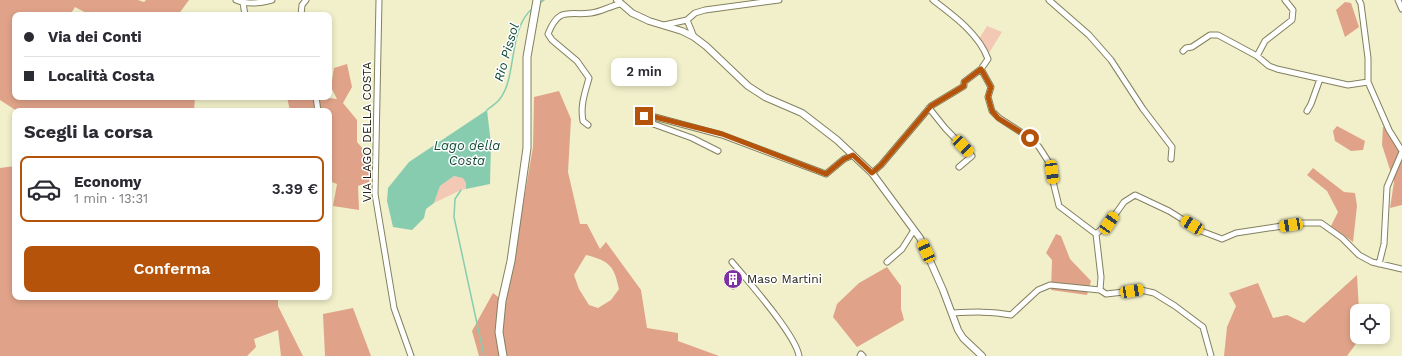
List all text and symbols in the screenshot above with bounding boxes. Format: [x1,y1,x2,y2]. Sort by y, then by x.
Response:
water label: Rio Pissol [491,21,522,83]
text: Via dei Conti [48,28,142,46]
callout: 2 min [611,58,677,86]
street label: VIA LAGO DELLA COSTA [360,62,374,202]
text: 2 min [626,64,662,79]
text: Località Costa [48,67,154,85]
route end [635,107,653,125]
text: Scegli la corsa [24,121,153,142]
route start [1021,129,1039,147]
car [950,133,976,159]
water label: Lago della Costa [434,138,500,168]
car [1044,159,1060,185]
icon: car [26,171,62,207]
text: Economy [74,173,141,191]
text: 3.39 € [272,180,318,198]
text: 1 min · 13:31 [74,191,148,206]
car [1097,210,1121,236]
car [1179,214,1205,236]
car [1278,217,1304,233]
car [916,238,936,264]
button: Conferma [24,246,320,292]
building icon: Maso Martini [722,268,744,290]
place label: Maso Martini [747,272,822,286]
car [1119,283,1145,299]
map controls [1350,304,1390,344]
button: locate [1350,304,1390,344]

